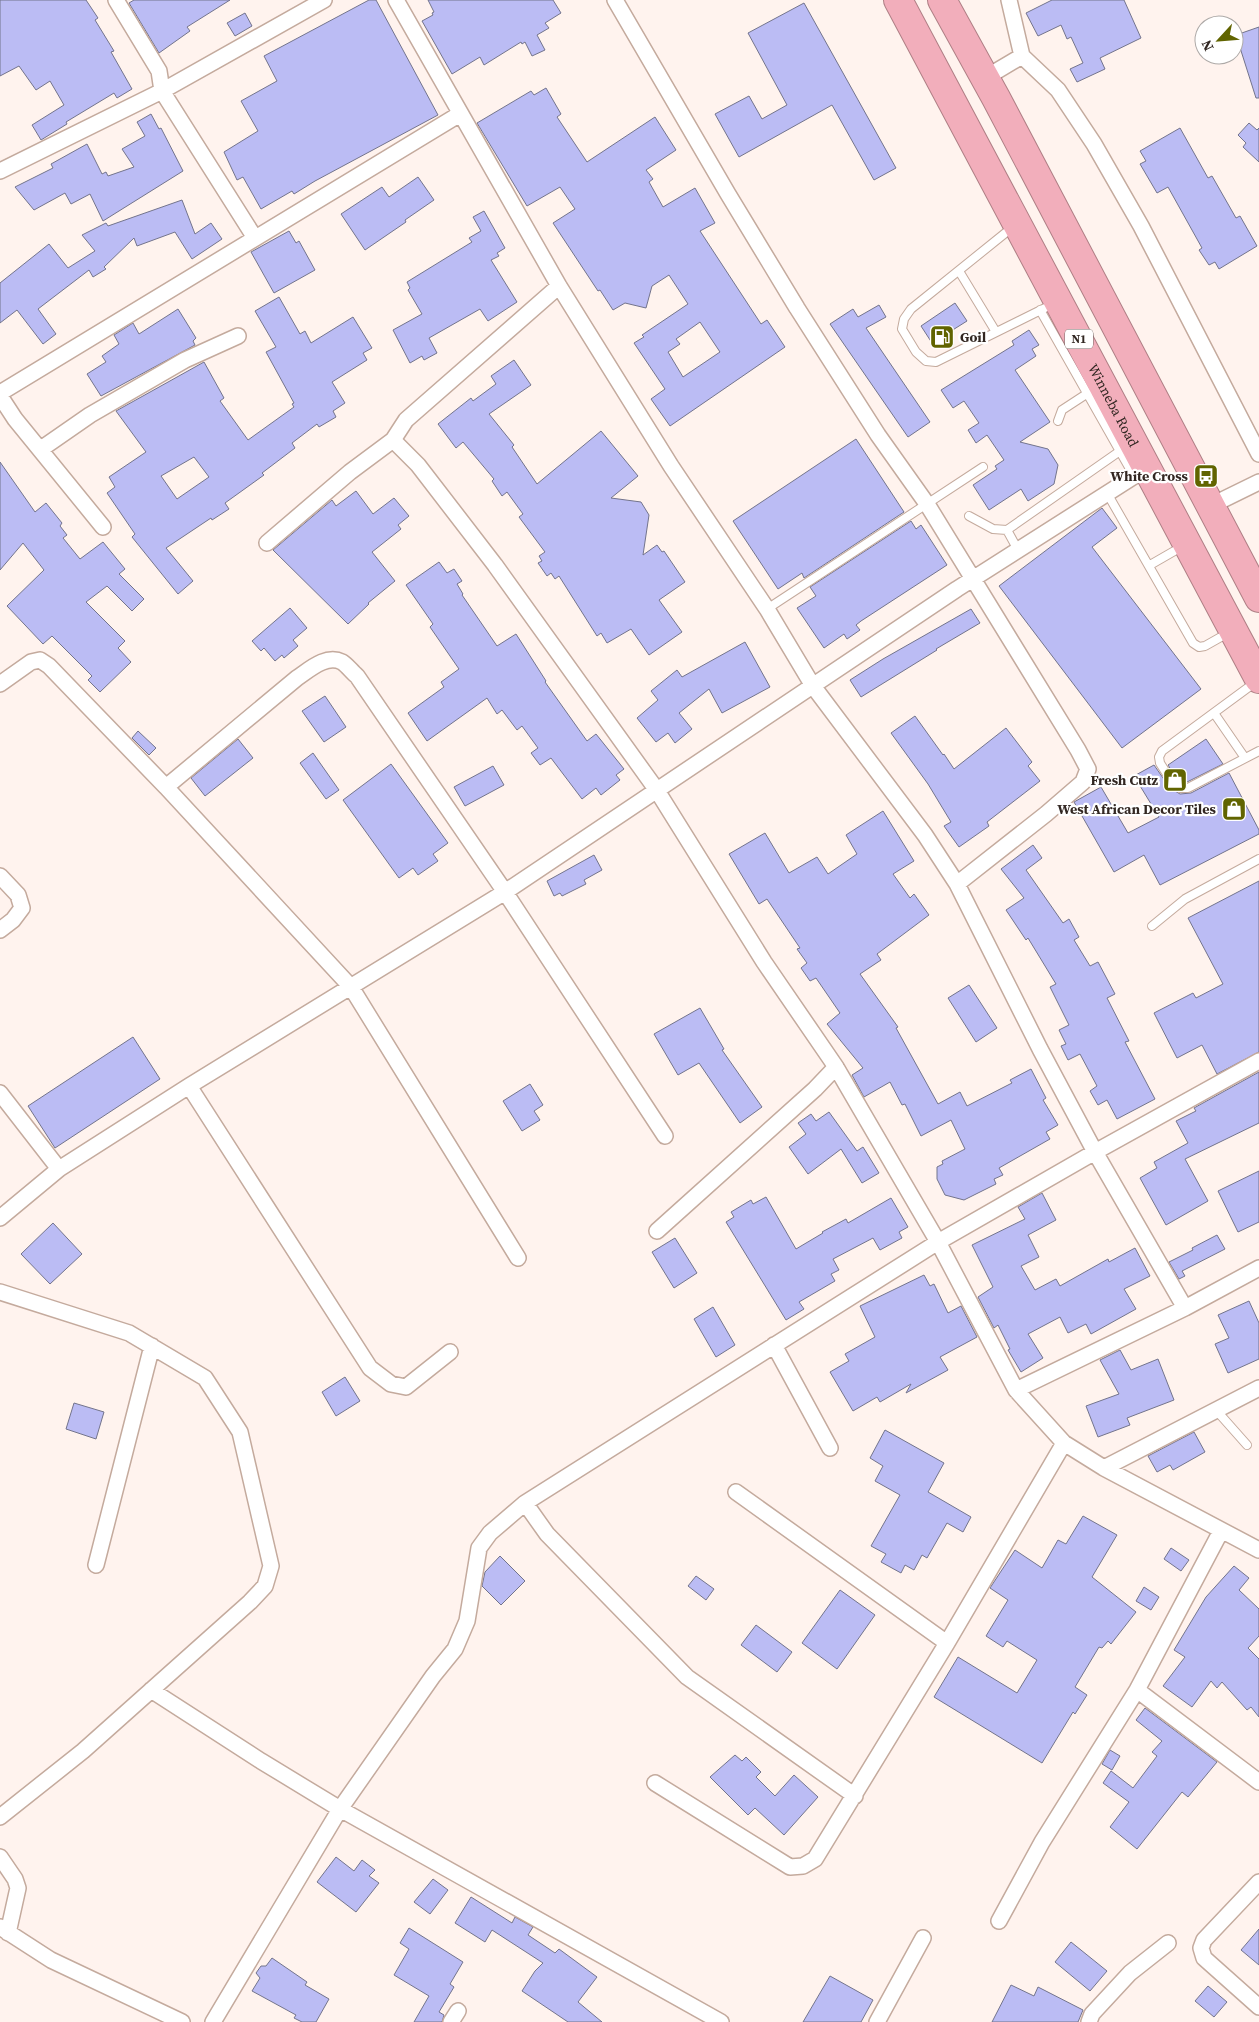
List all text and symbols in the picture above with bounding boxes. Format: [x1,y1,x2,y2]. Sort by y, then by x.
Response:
north arrow [1194,15,1244,65]
text: N [1196,37,1219,55]
fuel station icon: Goil [929,324,955,350]
place label: Goil [960,327,987,347]
road number: N1 [1065,329,1093,348]
street label: Winneba Road [1083,360,1144,450]
bus stop icon: White Cross [1193,463,1219,489]
place label: White Cross [1110,466,1189,486]
shop icon: Fresh Cutz [1162,767,1188,793]
place label: Fresh Cutz [1090,770,1158,790]
shop icon: West African Decor Tiles [1221,796,1247,822]
place label: West African Decor Tiles [1057,799,1217,819]

